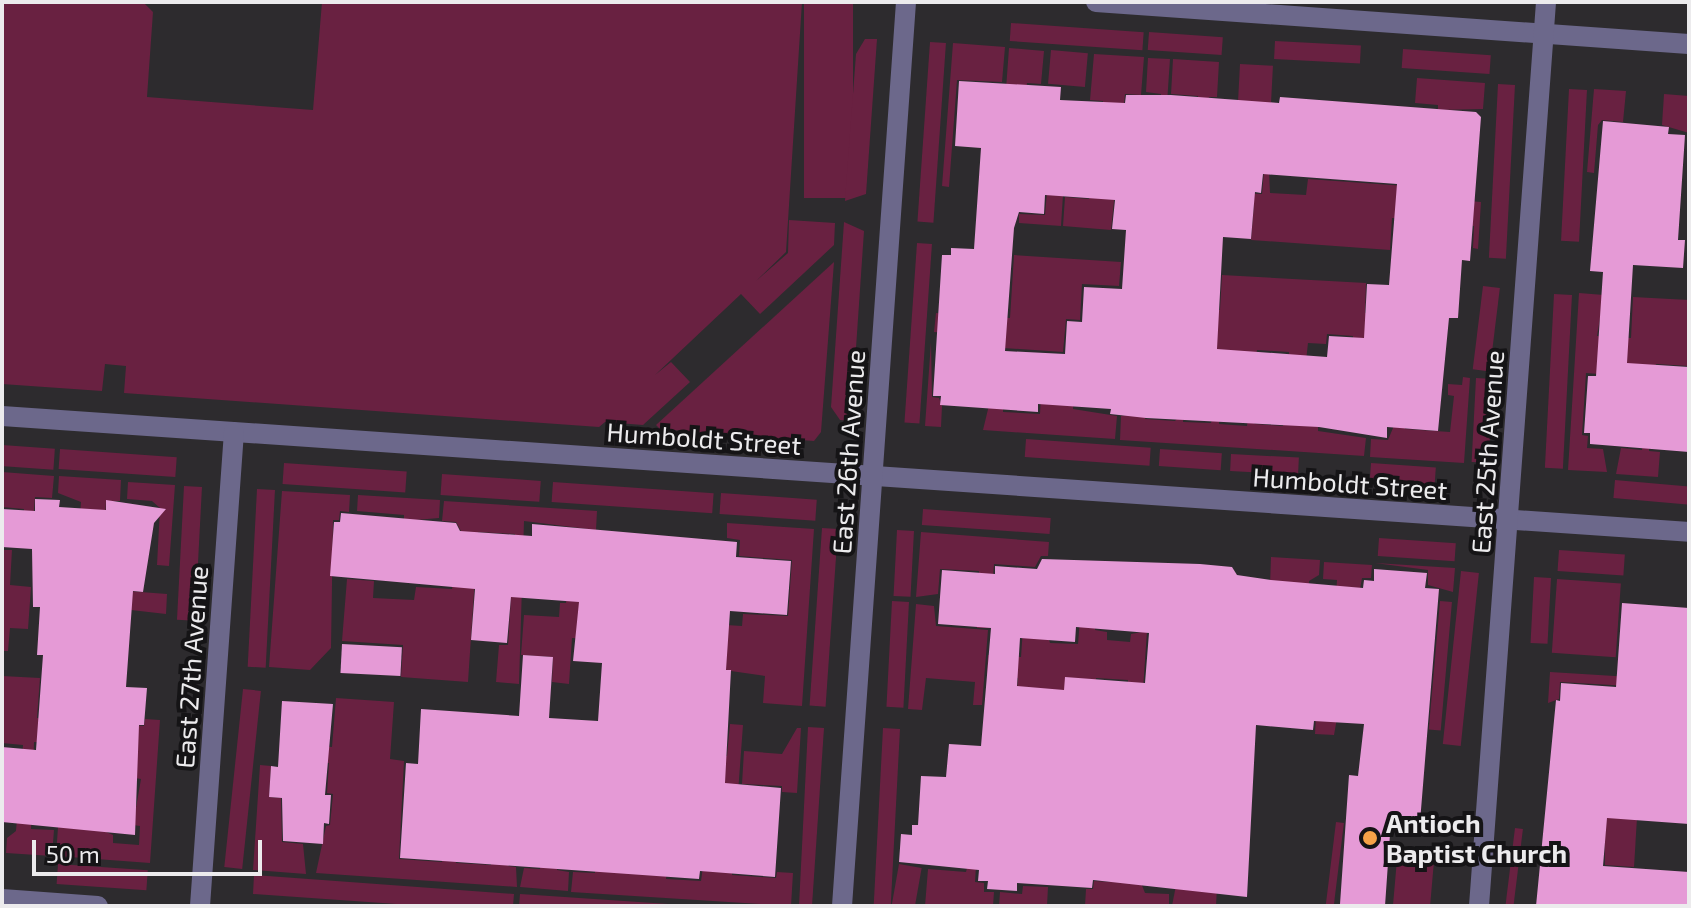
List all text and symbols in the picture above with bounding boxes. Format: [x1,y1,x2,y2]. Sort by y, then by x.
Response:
street label: East 26th Avenue [825,349,871,555]
street label: East 25th Avenue [1464,349,1510,555]
street label: Humboldt Street [606,416,802,460]
street label: Humboldt Street [1252,461,1448,505]
street label: East 27th Avenue [168,564,214,770]
place label: Antioch Baptist Church [1386,807,1567,868]
scale bar [36,824,266,874]
marker: Antioch Baptist Church [1361,829,1379,847]
text: 50 m [46,839,100,868]

